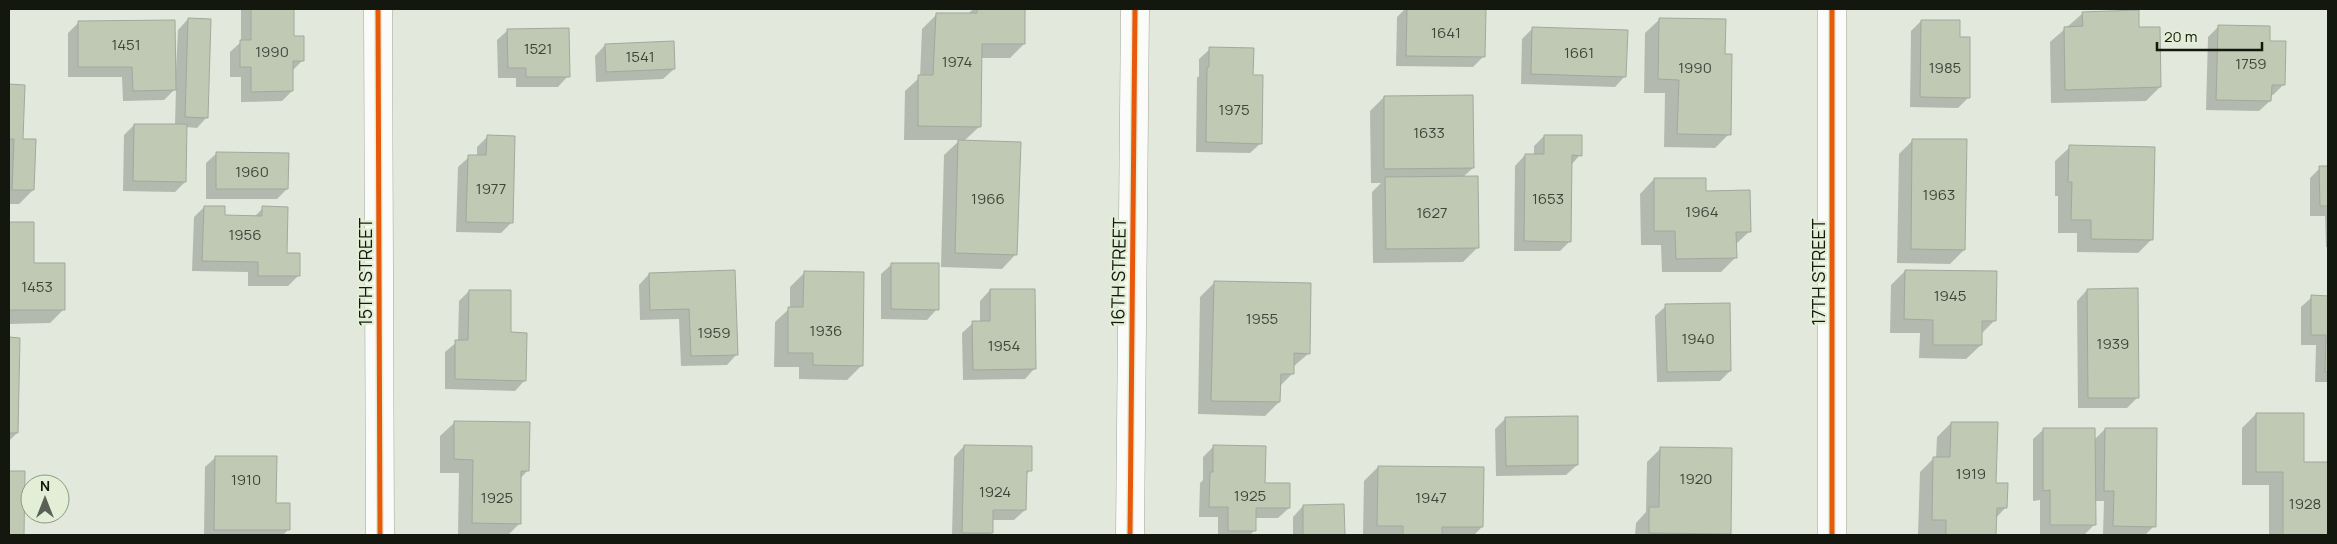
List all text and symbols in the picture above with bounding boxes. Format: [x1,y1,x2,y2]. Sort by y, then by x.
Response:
scale bar [2157,20,2262,52]
house number: 1641 [1431,22,1461,43]
text: 20 m [2164,26,2197,47]
house number: 1451 [111,34,141,55]
house number: 1521 [524,38,552,59]
house number: 1990 [255,41,289,62]
house number: 1661 [1564,42,1594,63]
house number: 1541 [625,46,655,67]
house number: 1974 [942,51,973,72]
house number: 1759 [2235,53,2267,74]
house number: 1990 [1678,57,1712,78]
house number: 1985 [1929,57,1961,78]
house number: 1975 [1218,99,1250,120]
house number: 1633 [1413,122,1445,143]
house number: 1960 [235,161,269,182]
house number: 1977 [476,178,506,199]
house number: 1963 [1923,184,1955,205]
house number: 1966 [971,188,1005,209]
house number: 1653 [1532,188,1564,209]
house number: 1964 [1685,201,1719,222]
house number: 1627 [1416,202,1448,223]
street label: 15TH STREET [353,217,377,326]
street label: 16TH STREET [1105,217,1131,327]
street label: 17TH STREET [1806,218,1830,326]
house number: 1956 [228,224,262,245]
house number: 1453 [21,276,53,297]
house number: 1945 [1934,285,1966,306]
house number: 1955 [1246,308,1278,329]
house number: 1936 [810,320,842,341]
house number: 1959 [697,322,731,343]
house number: 1940 [1681,328,1715,349]
house number: 1939 [2097,333,2129,354]
house number: 1954 [988,335,1020,356]
house number: 1919 [1956,463,1986,484]
house number: 1920 [1680,468,1712,489]
house number: 1910 [231,469,261,490]
north arrow [20,474,70,524]
text: N [40,476,50,495]
house number: 1924 [979,481,1011,502]
house number: 1925 [1234,485,1266,506]
house number: 1925 [481,487,513,508]
house number: 1947 [1415,487,1447,508]
house number: 1928 [2289,493,2321,514]

